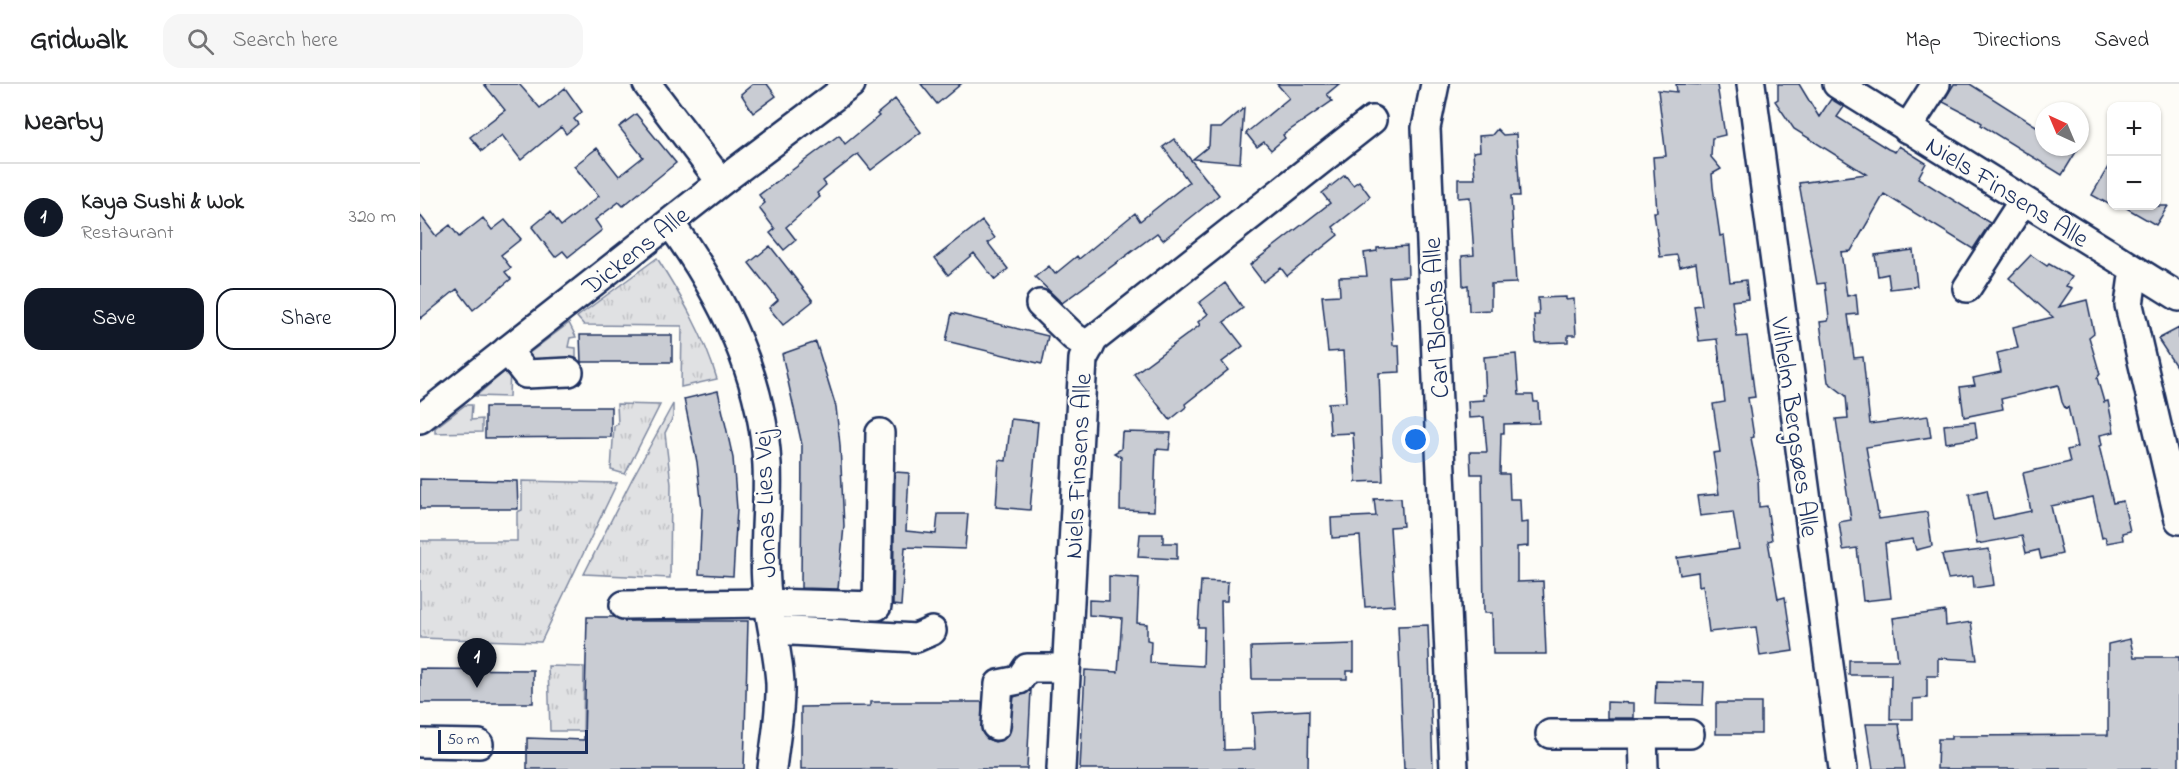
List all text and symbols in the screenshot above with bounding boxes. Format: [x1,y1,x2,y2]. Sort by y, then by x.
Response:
search box [163,14,583,68]
text: Gridwalk [30,21,127,62]
icon: search [184,25,217,58]
text: Search here [232,25,338,57]
text: Map [1905,26,1941,56]
text: Directions [1974,26,2061,56]
text: Saved [2094,26,2149,56]
north arrow [2035,102,2089,156]
map controls [2107,102,2161,210]
button: + [2107,102,2161,156]
text: Nearby [24,104,103,142]
street label: Niels Finsens Alle [1917,128,2096,259]
button: − [2107,156,2161,210]
text: Kaya Sushi & Wok [81,187,244,219]
street label: Dickens Alle [574,198,699,307]
text: 1 [40,203,47,232]
text: 320 m [349,203,396,232]
text: Restaurant [81,219,174,248]
street label: Carl Blochs Alle [1415,236,1461,399]
button: Save [24,288,204,350]
button: Share [216,288,396,350]
street label: Vilhelm Bergsøes Alle [1759,314,1827,540]
street label: Niels Finsens Alle [1056,372,1104,560]
your location [1401,425,1430,454]
street label: Jonas Lies Vej [745,429,789,578]
pin: 1 [458,638,496,688]
scale bar [438,727,588,754]
text: 50 m [447,728,479,752]

